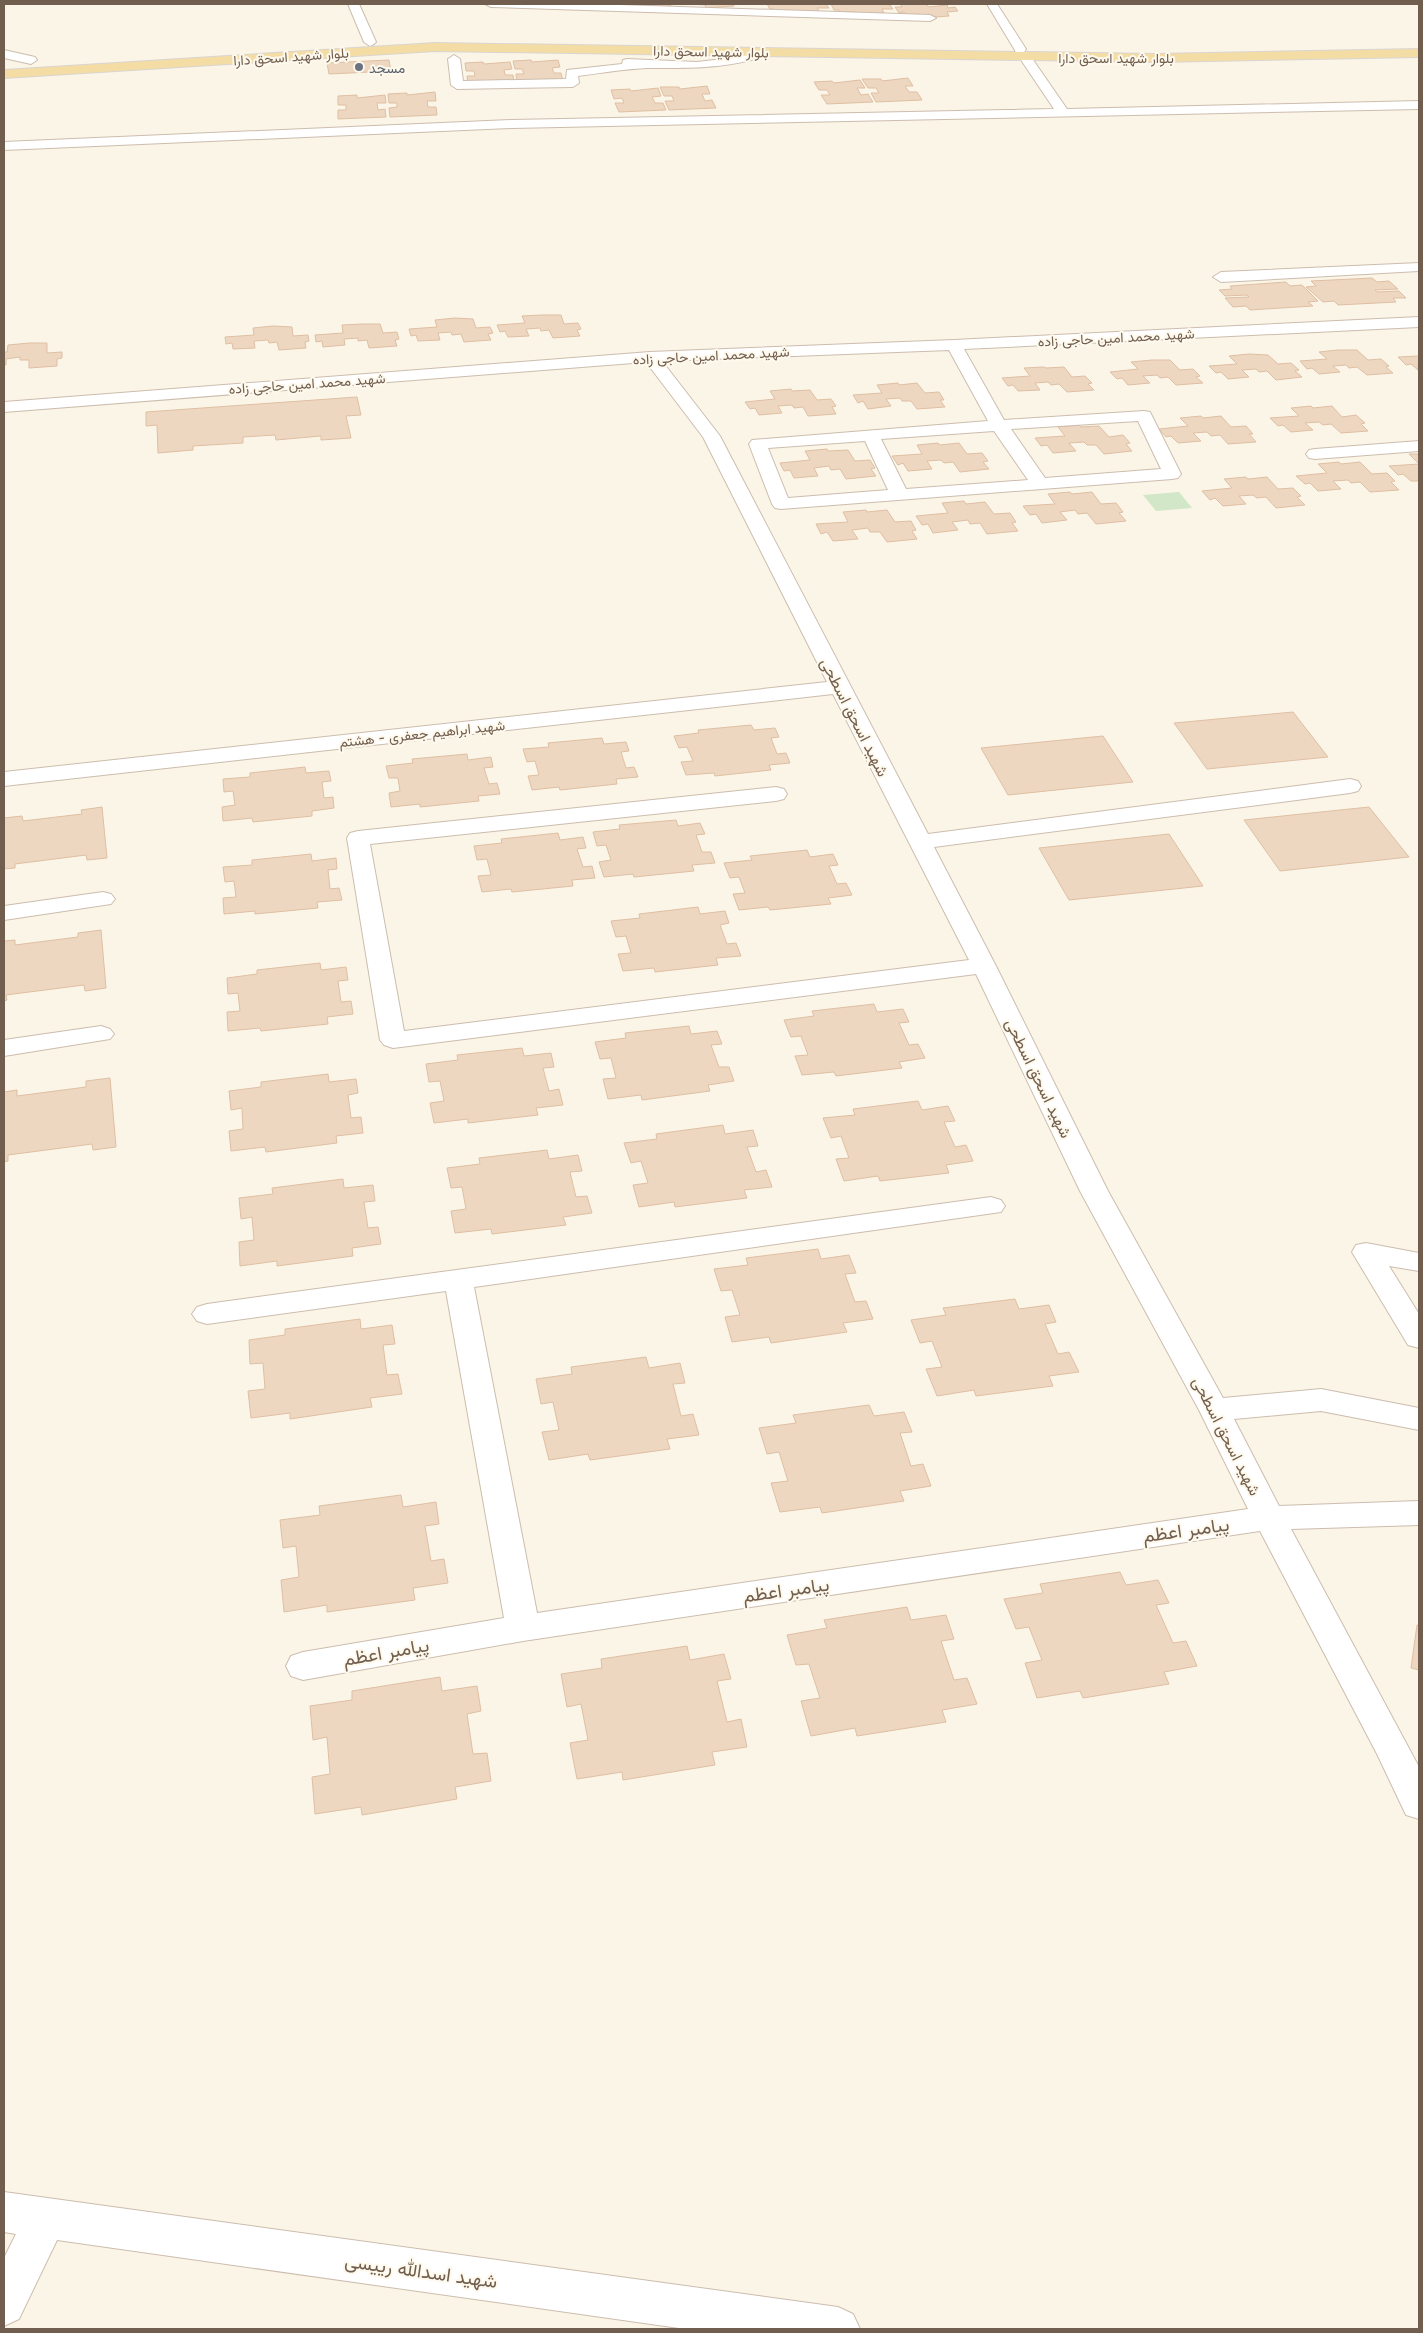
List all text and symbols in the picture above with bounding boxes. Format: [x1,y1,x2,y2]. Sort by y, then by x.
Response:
street label: بلوار شهید اسحق دارا [653,41,769,62]
street label: بلوار شهید اسحق دارا [233,43,349,70]
street label: بلوار شهید اسحق دارا [1058,49,1174,67]
place label: مسجد [369,59,405,77]
marker: مسجد [353,61,365,73]
street label: شهید محمد امین حاجی زاده [1037,324,1195,351]
street label: شهید محمد امین حاجی زاده [632,342,790,369]
street label: شهید محمد امین حاجی زاده [228,369,386,398]
street label: شهید اسحق اسطحی [816,654,894,780]
street label: شهید ابراهیم جعفری - هشتم [338,716,506,751]
street label: شهید اسحق اسطحی [1000,1015,1077,1141]
street label: شهید اسحق اسطحی [1188,1373,1266,1499]
street label: پیامبر اعظم [1141,1513,1231,1549]
street label: پیامبر اعظم [741,1573,831,1609]
street label: پیامبر اعظم [341,1633,431,1673]
street label: شهید اسدالله رییسی [343,2249,499,2293]

